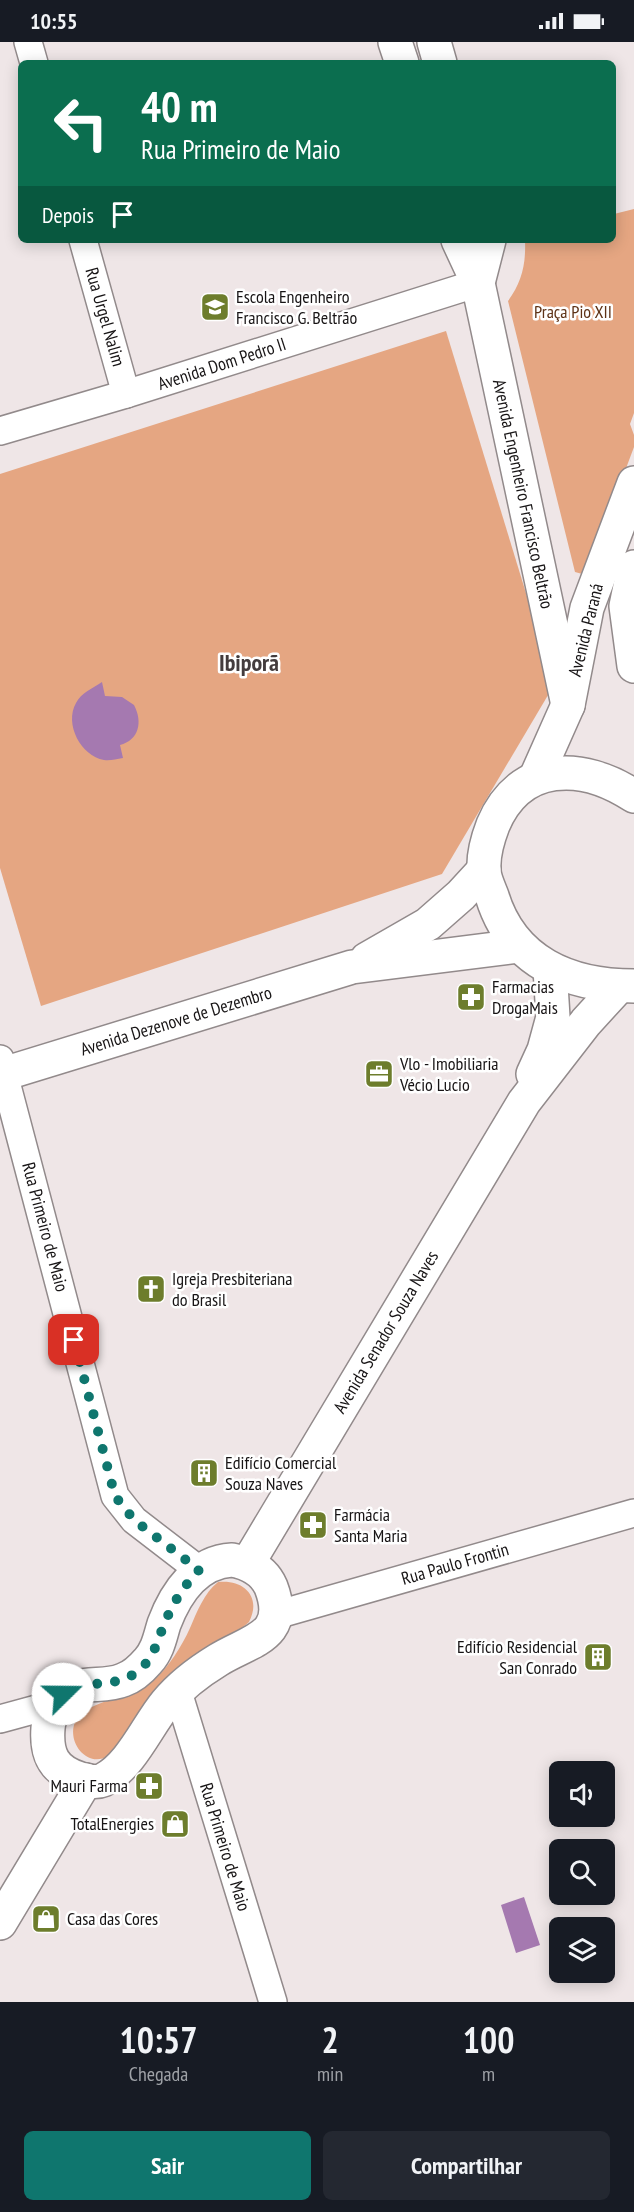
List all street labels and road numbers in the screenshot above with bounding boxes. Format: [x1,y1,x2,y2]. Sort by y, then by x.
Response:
street label: Rua Urgel Nalim [80,265,131,369]
street label: Avenida Dom Pedro II [155,332,289,395]
street label: Avenida Engenheiro Francisco Beltrão [488,377,559,611]
street label: Avenida Paraná [563,581,608,679]
street label: Avenida Dezenove de Dezembro [77,980,275,1061]
street label: Rua Primeiro de Maio [17,1160,74,1294]
street label: Avenida Senador Souza Naves [328,1246,443,1417]
street label: Rua Paulo Frontin [398,1537,511,1590]
street label: Rua Primeiro de Maio [195,1780,256,1914]

